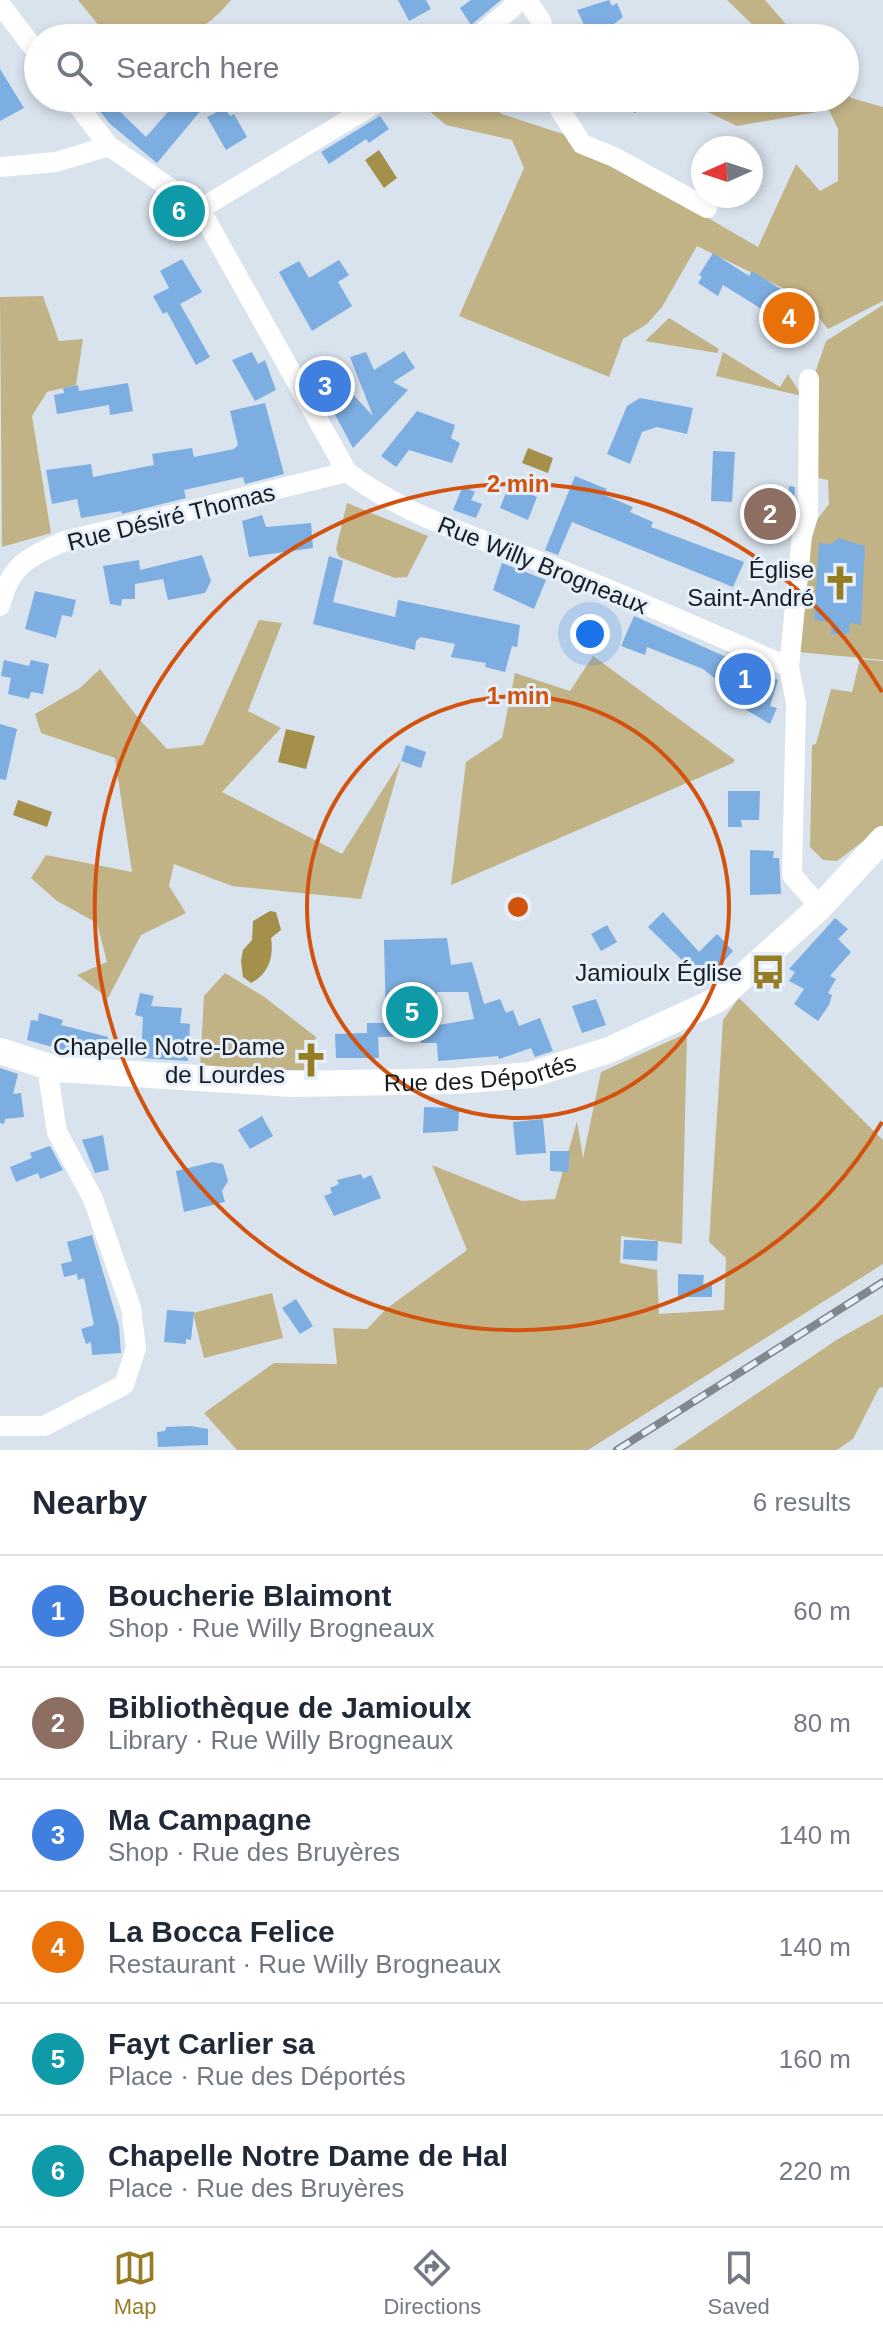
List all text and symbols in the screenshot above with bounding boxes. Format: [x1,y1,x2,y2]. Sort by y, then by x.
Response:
search box [24,24,859,112]
icon: search [52,46,96,90]
text: Search here [116,51,279,84]
north arrow [691,136,763,208]
pin: 6 [153,181,205,241]
pin: 4 [763,288,815,348]
pin: 3 [299,356,351,416]
text: 2 min [487,470,549,497]
street label: Rue Désiré Thomas [64,478,278,556]
pin: 2 [744,484,796,544]
street label: Rue Willy Brogneaux [434,511,652,619]
place label: Église Saint-André [687,556,814,611]
church icon: Église Saint-André [821,564,859,602]
your location [570,614,610,654]
pin: 1 [719,649,771,709]
text: 1 min [487,682,549,709]
centre of rings [504,893,532,921]
bus stop icon: Jamioulx Église [749,953,787,991]
place label: Jamioulx Église [575,959,742,986]
pin: 5 [386,982,438,1042]
place label: Chapelle Notre-Dame de Lourdes [53,1033,285,1088]
church icon: Chapelle Notre-Dame de Lourdes [292,1041,330,1079]
street label: Rue des Déportés [384,1048,579,1096]
text: Nearby [32,1483,147,1521]
text: 6 results [753,1487,851,1517]
text: Boucherie Blaimont [108,1579,391,1612]
text: 1 [51,1596,65,1626]
text: 60 m [793,1596,851,1626]
text: Shop · Rue Willy Brogneaux [108,1613,435,1643]
text: Bibliothèque de Jamioulx [108,1691,471,1724]
text: 2 [51,1708,65,1738]
text: 80 m [793,1708,851,1738]
text: Library · Rue Willy Brogneaux [108,1725,453,1755]
text: Ma Campagne [108,1803,311,1836]
text: 3 [51,1820,65,1850]
text: 140 m [779,1820,851,1850]
text: Shop · Rue des Bruyères [108,1837,400,1867]
text: La Bocca Felice [108,1915,335,1948]
text: 4 [51,1932,65,1962]
text: 140 m [779,1932,851,1962]
text: Restaurant · Rue Willy Brogneaux [108,1949,501,1979]
text: Fayt Carlier sa [108,2027,315,2060]
text: 5 [51,2044,65,2074]
text: 160 m [779,2044,851,2074]
text: Place · Rue des Déportés [108,2061,406,2091]
text: Chapelle Notre Dame de Hal [108,2139,508,2172]
text: 6 [51,2156,65,2186]
text: 220 m [779,2156,851,2186]
text: Place · Rue des Bruyères [108,2173,404,2203]
tab: Map [113,2246,157,2320]
tab: Directions [383,2246,481,2320]
tab: Saved [707,2246,770,2320]

